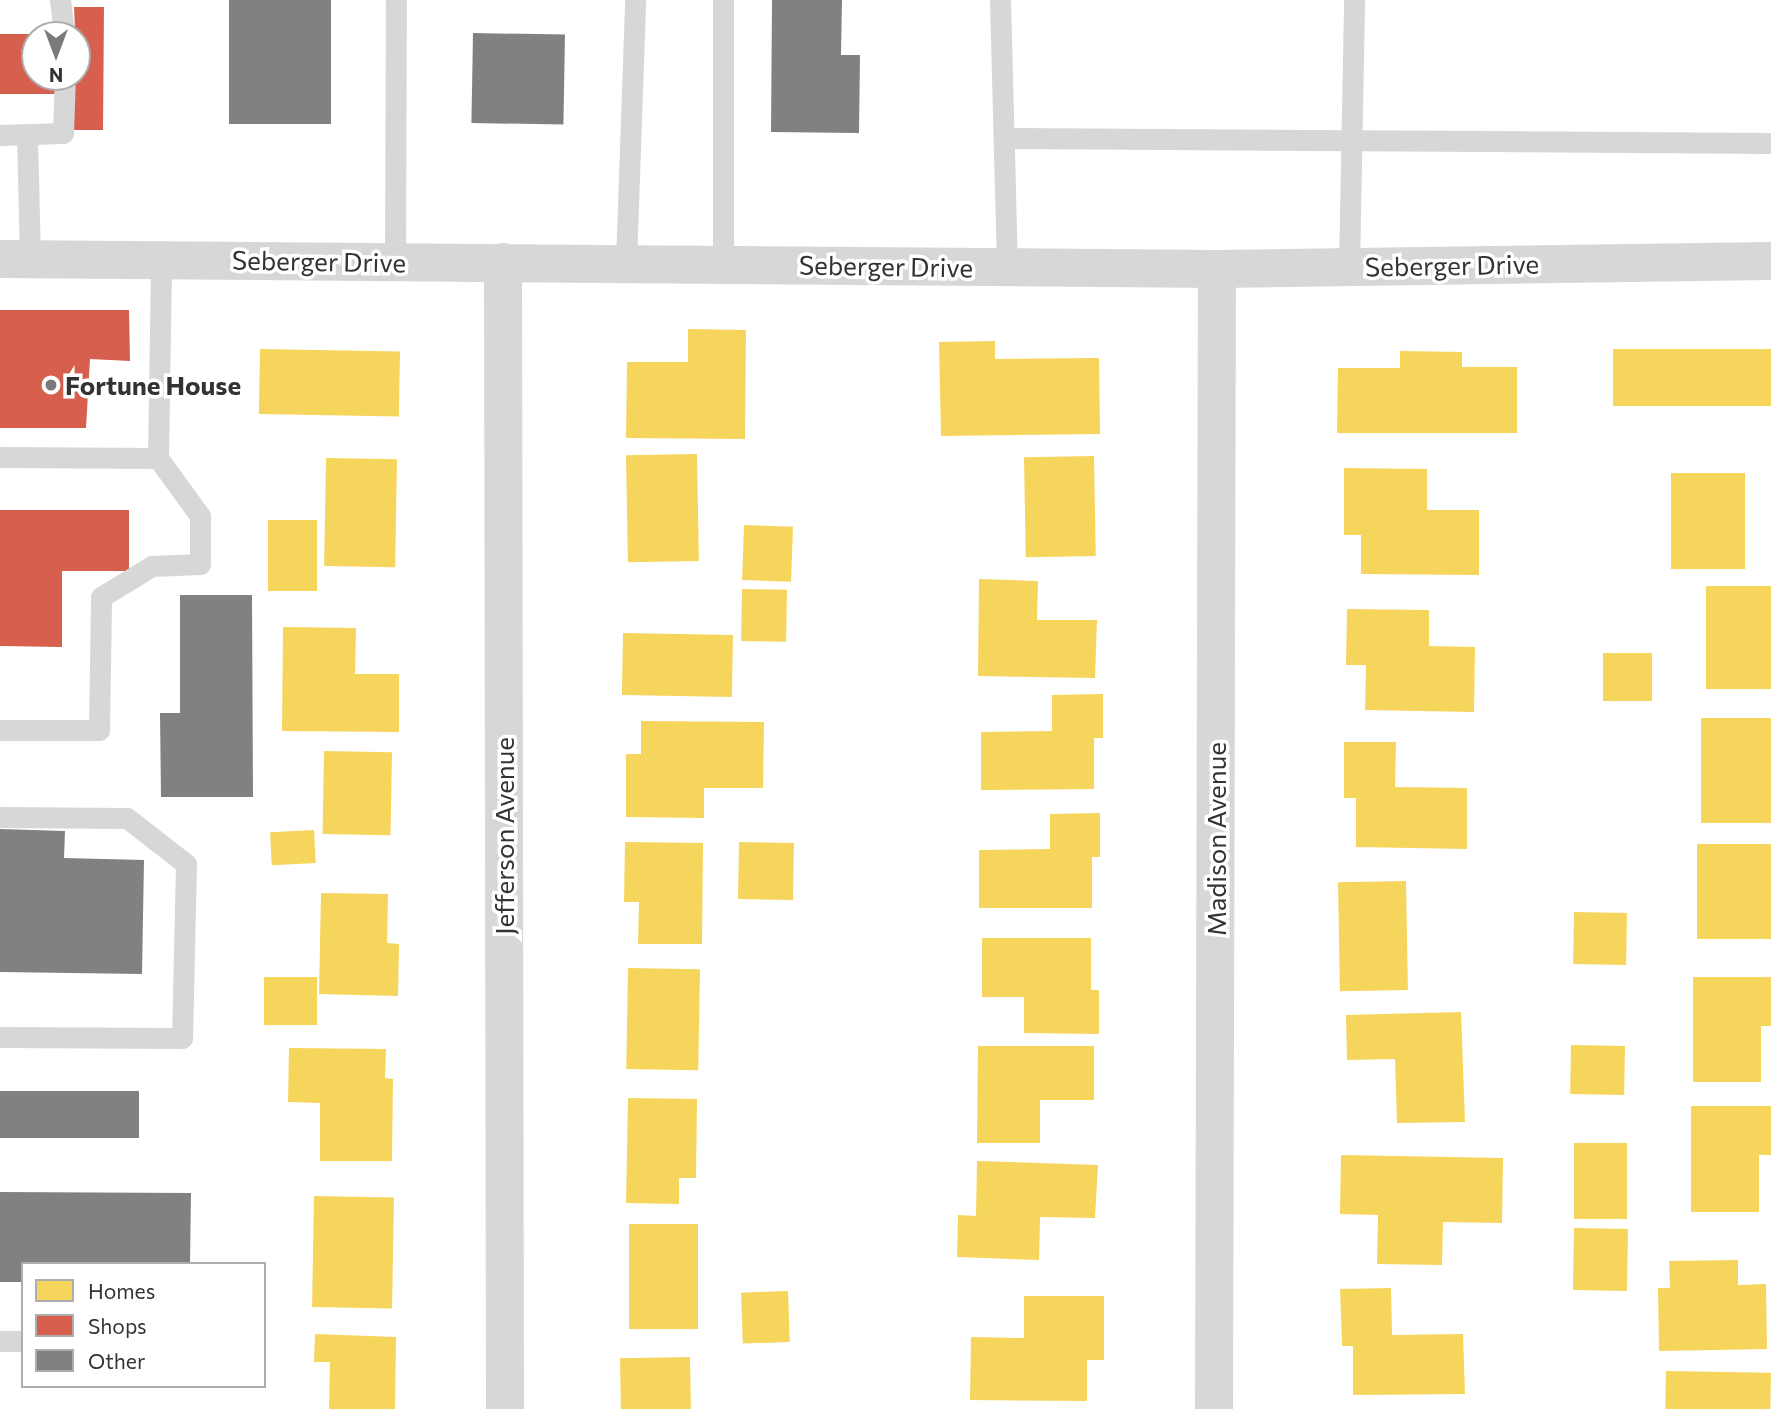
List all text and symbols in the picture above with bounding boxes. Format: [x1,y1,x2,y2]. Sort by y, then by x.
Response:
north arrow [21,21,91,91]
text: N [49,64,63,87]
street label: Seberger Drive [232,244,406,278]
street label: Seberger Drive [1365,248,1539,282]
street label: Seberger Drive [799,249,973,283]
place label: Fortune House [65,369,241,401]
marker: Fortune House [43,377,59,393]
street label: Jefferson Avenue [488,737,520,935]
street label: Madison Avenue [1200,742,1232,936]
legend [21,1262,266,1388]
text: Homes [88,1278,155,1303]
text: Shops [88,1313,147,1338]
text: Other [88,1348,145,1373]

